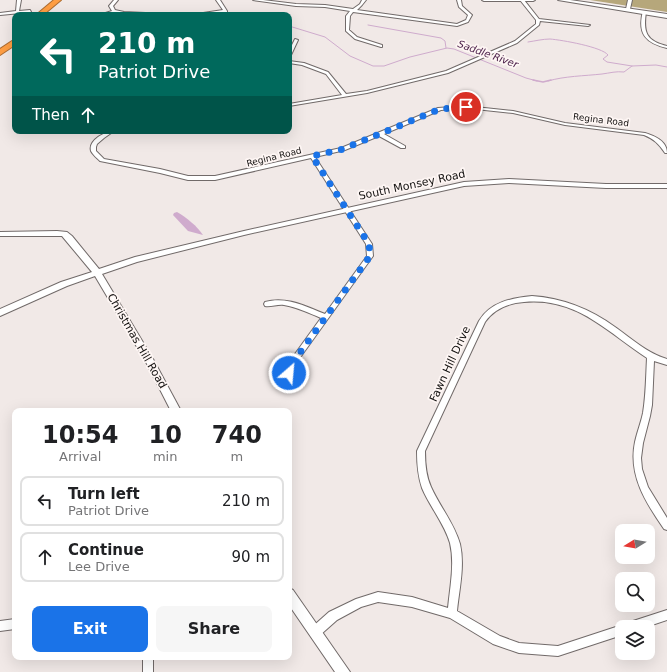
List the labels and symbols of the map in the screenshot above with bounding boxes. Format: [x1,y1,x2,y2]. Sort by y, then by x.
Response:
water label: Saddle River [456,38,520,70]
pin [449,90,483,124]
street label: Regina Road [572,112,630,128]
street label: Regina Road [245,145,303,169]
street label: South Monsey Road [357,167,467,203]
street label: Christmas Hill Road [104,291,170,391]
street label: Fawn Hill Drive [427,324,473,404]
position arrow [268,352,310,394]
north arrow [615,524,655,564]

